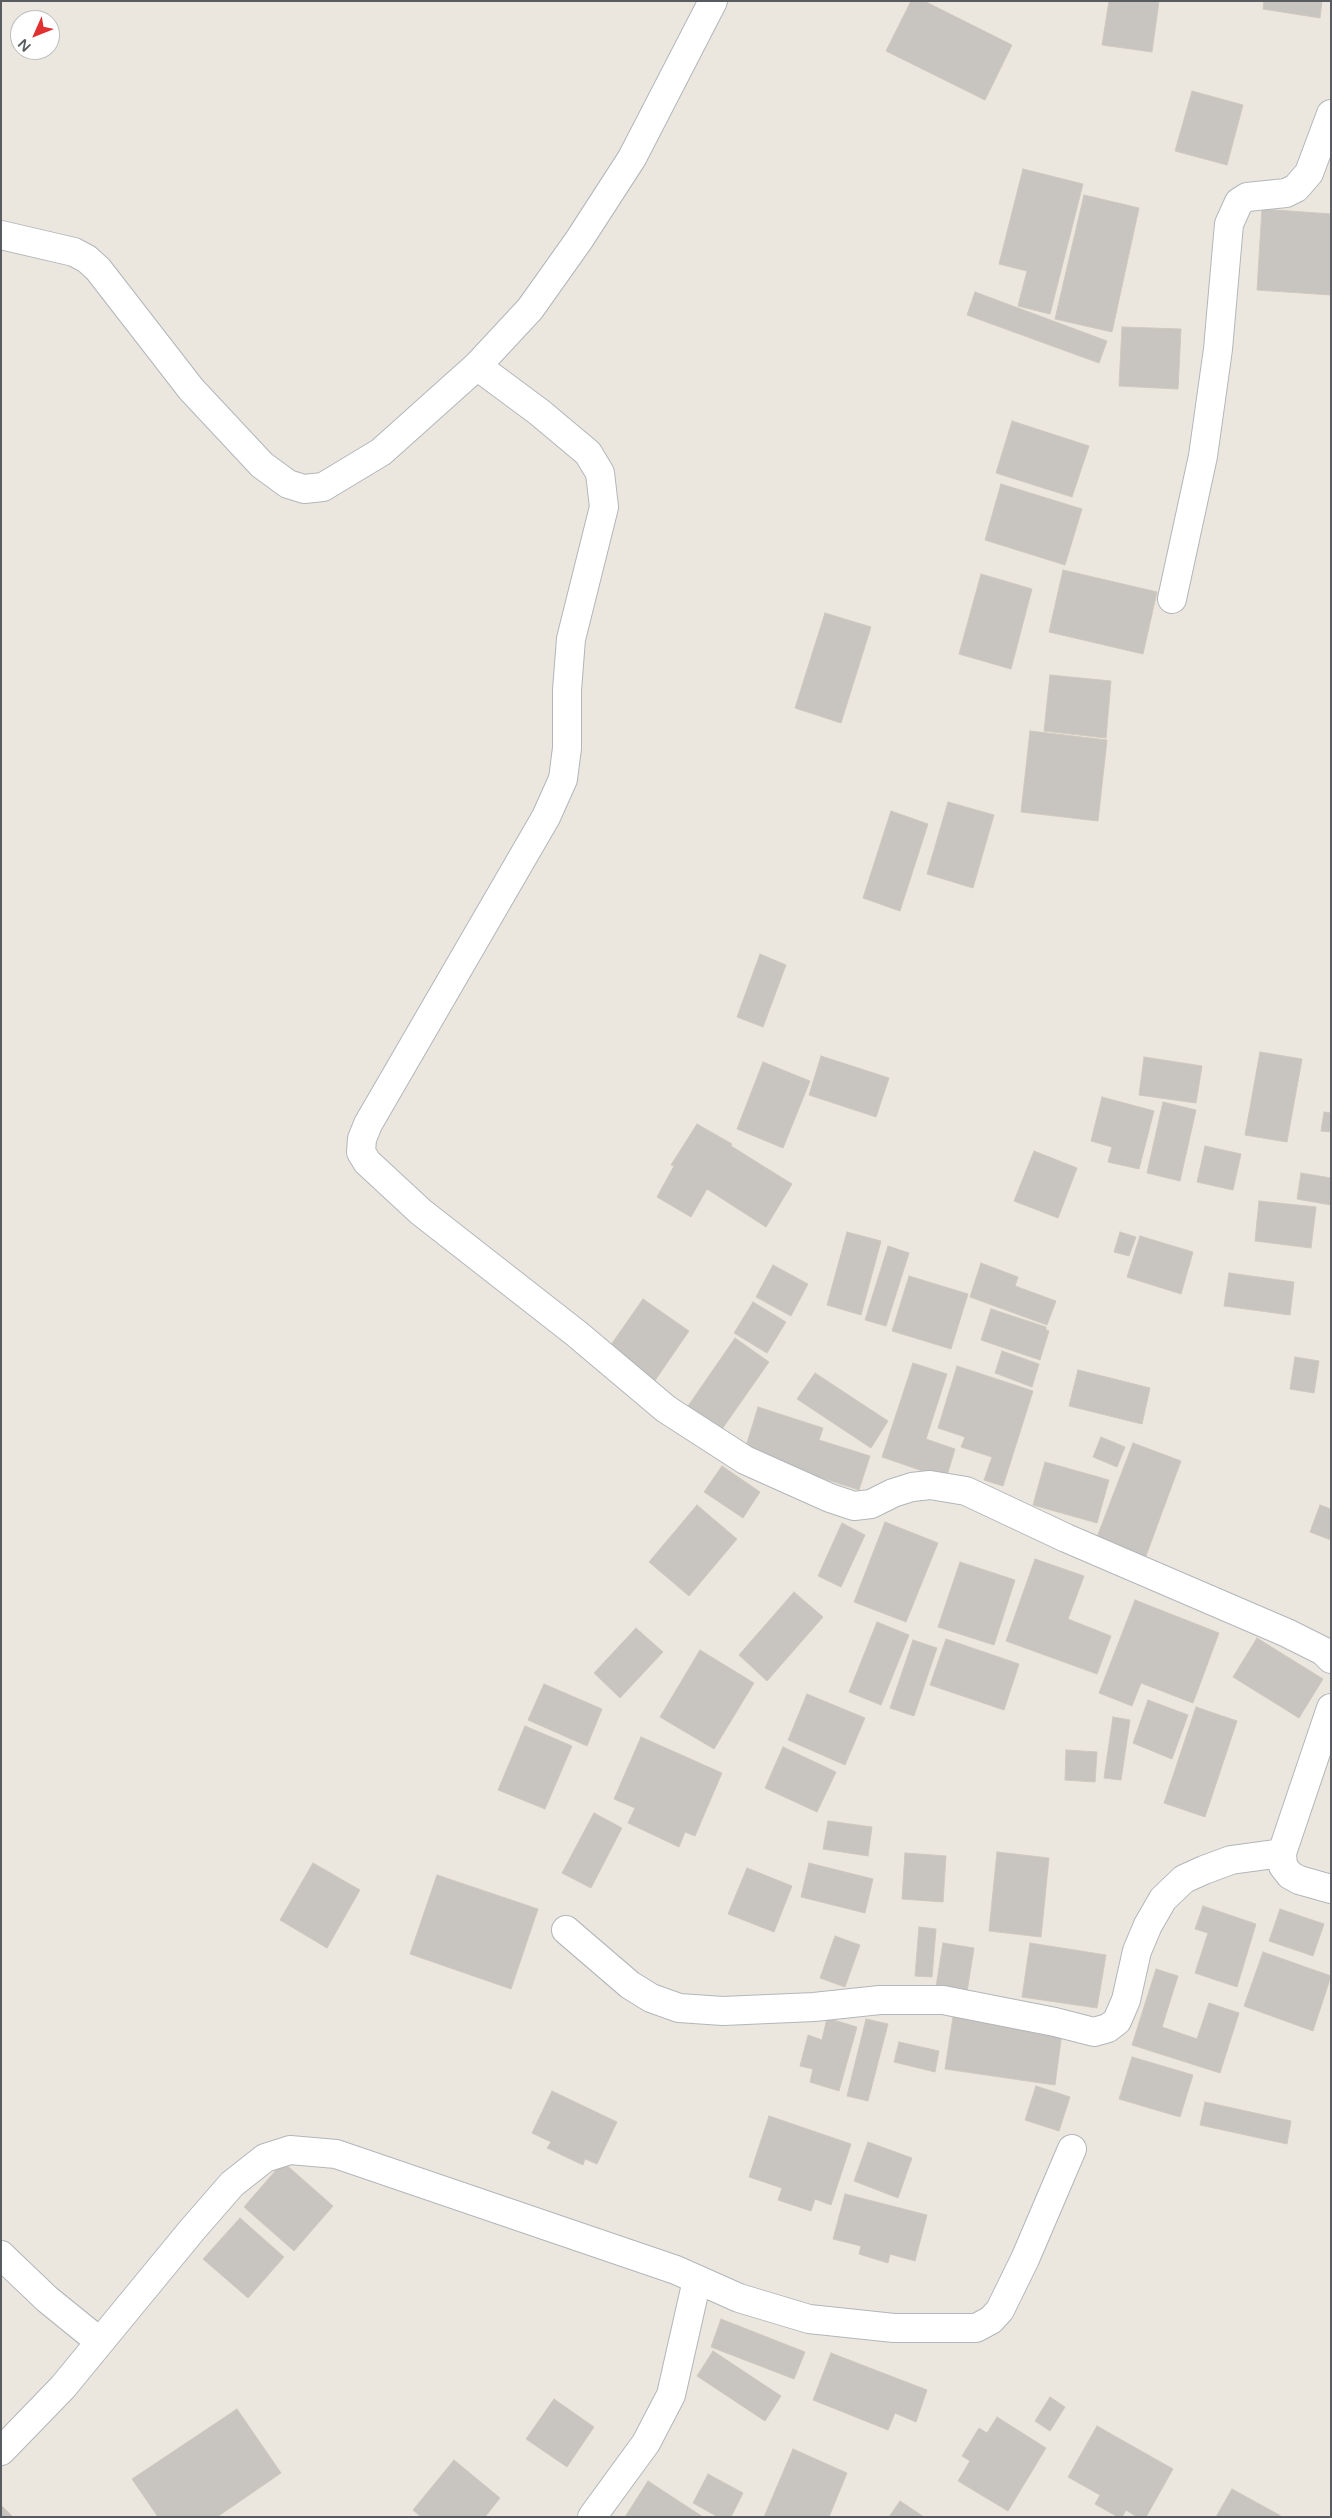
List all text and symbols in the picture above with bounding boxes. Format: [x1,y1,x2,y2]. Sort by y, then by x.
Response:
north arrow [10,10,60,60]
text: N [15,35,35,55]

